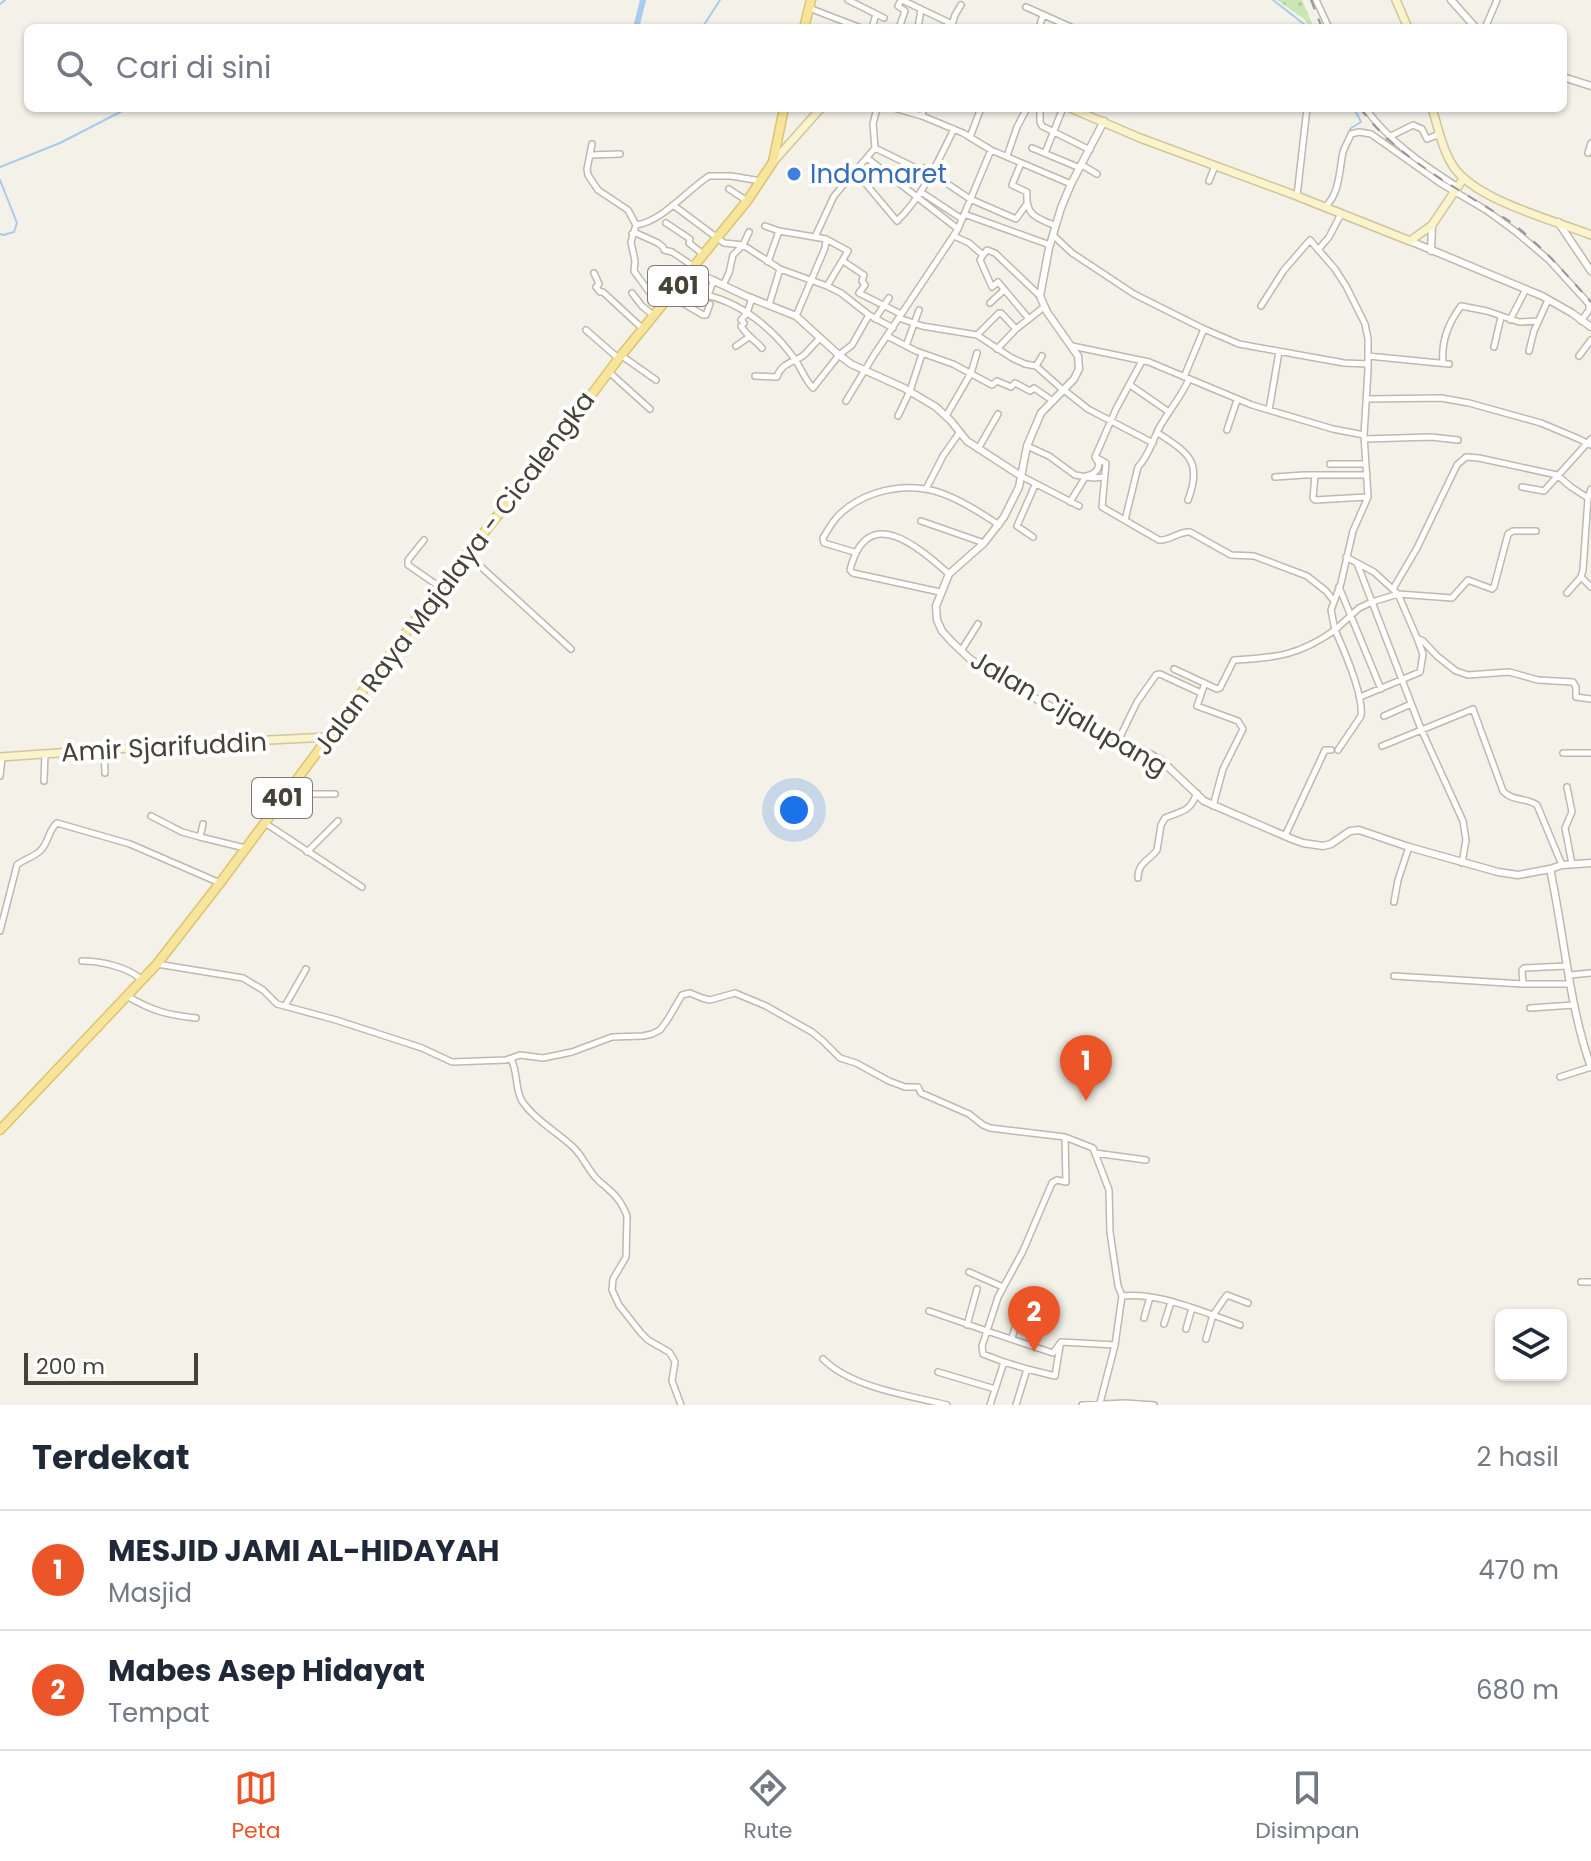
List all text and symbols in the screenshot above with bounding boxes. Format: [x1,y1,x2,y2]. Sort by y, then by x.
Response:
search box [24,24,1567,112]
icon: search [52,46,96,90]
text: Cari di sini [116,46,271,89]
place label: Indomaret [810,156,947,192]
marker: Indomaret [785,165,803,183]
road number: 401 [648,266,708,306]
street label: Jalan Raya Majalaya - Cicalengka [305,384,603,762]
street label: Jalan Cijalupang [964,642,1174,784]
street label: Amir Sjarifuddin [60,724,268,770]
road number: 401 [252,778,312,818]
your location [774,790,814,830]
pin: 1 [1060,1035,1112,1101]
pin: 2 [1008,1286,1060,1352]
map controls [1495,1309,1567,1381]
button: layers [1495,1309,1567,1381]
scale bar [24,1349,198,1385]
text: 200 m [36,1351,105,1382]
text: Terdekat [32,1433,190,1481]
text: 2 hasil [1477,1439,1559,1475]
text: MESJID JAMI AL-HIDAYAH [108,1529,499,1572]
text: 1 [53,1552,63,1588]
text: 470 m [1478,1552,1559,1588]
text: Masjid [108,1575,192,1611]
text: Mabes Asep Hidayat [108,1649,425,1692]
text: 2 [51,1672,65,1708]
text: 680 m [1476,1672,1559,1708]
text: Tempat [108,1695,210,1731]
tab: Peta [231,1766,281,1847]
tab: Rute [743,1766,793,1847]
tab: Disimpan [1255,1766,1360,1847]

